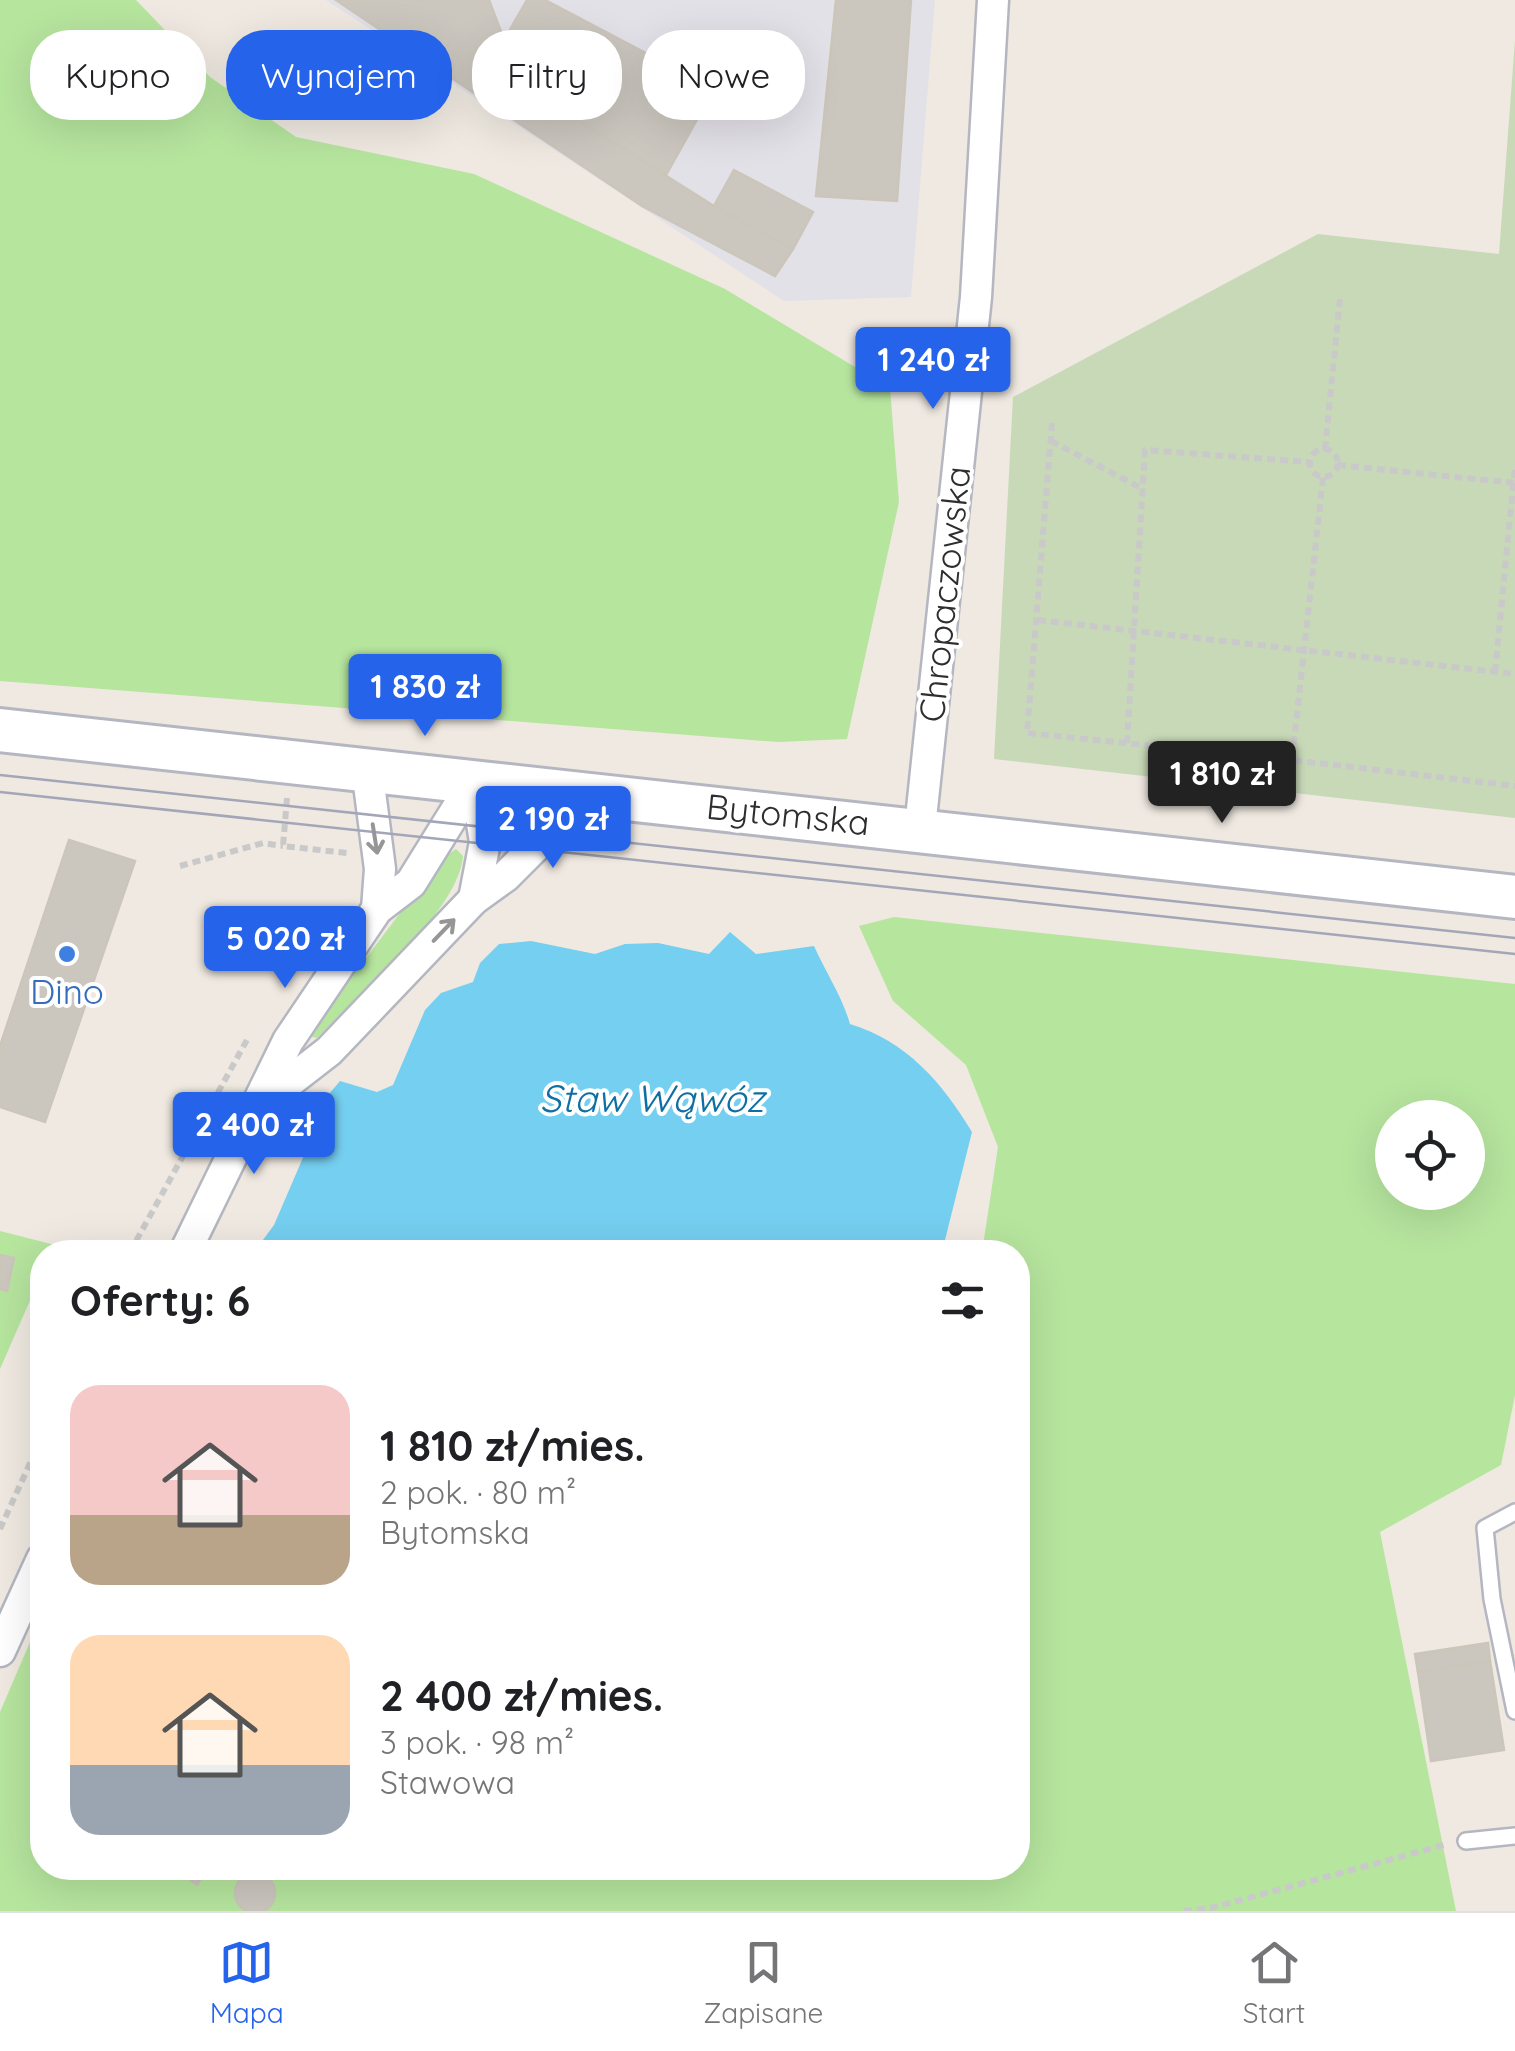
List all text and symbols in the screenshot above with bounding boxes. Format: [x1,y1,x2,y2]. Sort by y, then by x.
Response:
chip: Kupno [30,30,206,120]
chip: Wynajem [226,30,452,120]
chip: Filtry [472,30,622,120]
chip: Nowe [642,30,805,120]
pin: 1 240 zł [830,327,1036,412]
text: 1 240 zł [877,339,989,379]
street label: Chropaczowska [909,464,979,724]
pin: 1 830 zł [322,654,528,739]
text: 1 830 zł [371,666,479,706]
pin: 1 810 zł [1119,741,1325,826]
text: 1 810 zł [1170,753,1274,793]
street label: Bytomska [704,784,872,844]
pin: 2 190 zł [450,786,656,871]
text: 2 190 zł [498,798,608,838]
one-way arrow [367,822,385,855]
pin: 5 020 zł [182,906,388,991]
text: 5 020 zł [226,918,344,958]
one-way arrow [432,918,455,943]
marker: Dino [56,943,78,965]
place label: Dino [30,969,104,1013]
water label: Staw Wąwóz [540,1074,768,1122]
pin: 2 400 zł [151,1092,357,1177]
map controls [1375,1100,1485,1210]
button: locate [1375,1100,1485,1210]
text: 2 400 zł [195,1104,313,1144]
icon: filters [935,1273,990,1328]
text: Oferty: 6 [70,1274,250,1327]
text: 1 810 zł/mies. [380,1419,645,1472]
icon: home [150,1425,270,1545]
text: 2 pok. · 80 m² [380,1472,576,1512]
text: Bytomska [380,1512,530,1552]
text: 2 400 zł/mies. [380,1669,663,1722]
icon: home [150,1675,270,1795]
text: 3 pok. · 98 m² [380,1722,574,1762]
text: Stawowa [380,1762,515,1802]
tab: Mapa [210,1935,284,2030]
tab: Zapisane [703,1935,823,2030]
tab: Start [1243,1935,1305,2030]

